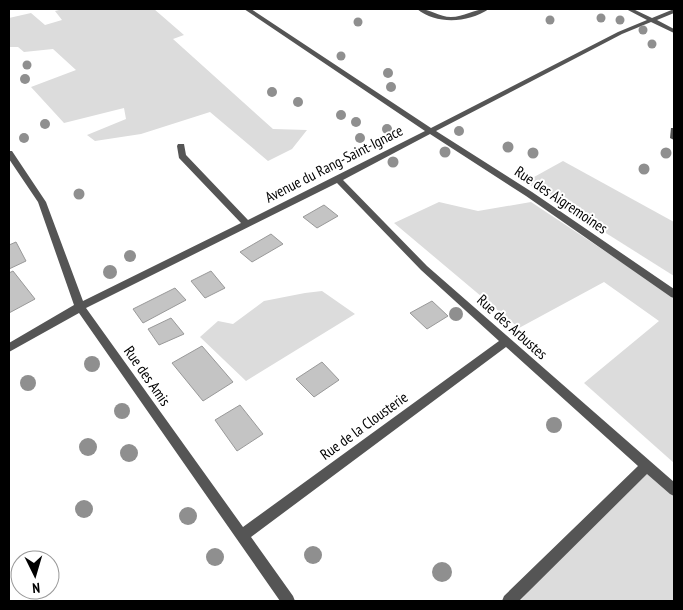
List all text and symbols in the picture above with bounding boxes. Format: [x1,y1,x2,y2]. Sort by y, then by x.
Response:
street label: Avenue du Rang-Saint-Ignace [262,121,406,207]
street label: Rue des Aigremoines [511,161,611,238]
street label: Rue des Arbustes [473,290,551,363]
street label: Rue des Amis [120,342,175,409]
street label: Rue de la Clousterie [316,387,411,464]
north arrow [10,550,60,600]
text: N [32,579,41,597]

